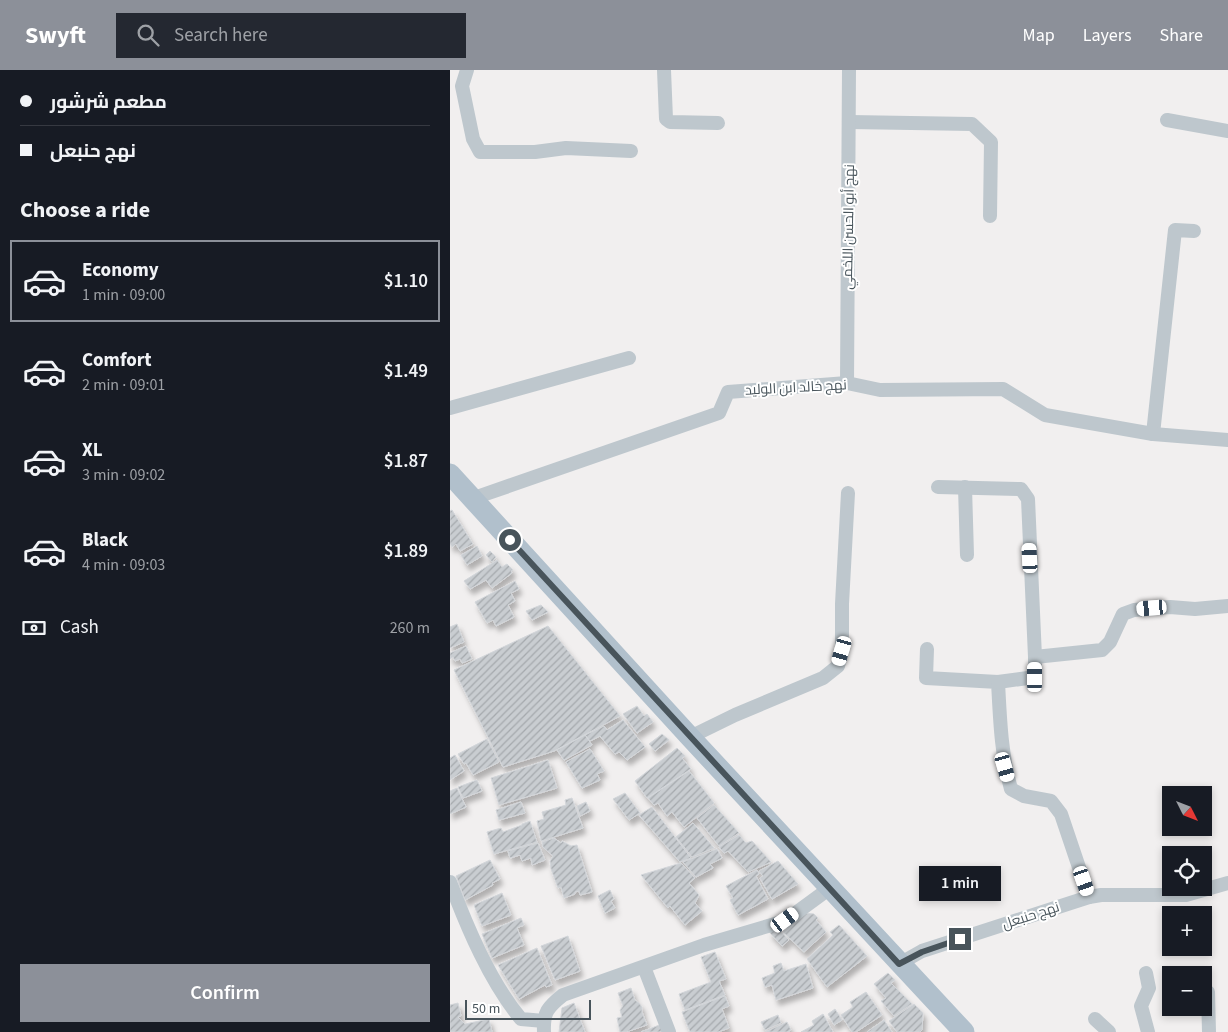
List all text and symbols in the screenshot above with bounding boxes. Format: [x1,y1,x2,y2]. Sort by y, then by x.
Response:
search box [116,13,466,58]
text: Swyft [25,18,86,53]
icon: search [134,21,162,49]
text: Search here [174,22,268,49]
text: Map [1023,23,1055,48]
text: Layers [1083,23,1132,48]
text: Share [1160,23,1203,48]
text: مطعم شرشور [50,89,167,116]
text: نهج حنبعل [50,138,136,165]
street label: نهج أبو الحسن اللخمي [838,164,861,290]
text: Choose a ride [20,194,150,226]
text: Economy [82,257,159,284]
icon: car [22,259,67,304]
text: $1.10 [384,268,428,295]
text: 1 min · 09:00 [82,284,165,306]
text: Comfort [82,347,152,374]
icon: car [22,349,67,394]
text: $1.49 [384,358,428,385]
text: 2 min · 09:01 [82,374,165,396]
street label: نهج خالد ابن الوليد [745,375,847,401]
text: XL [82,437,103,464]
icon: car [22,439,67,484]
text: $1.87 [384,448,428,475]
text: 3 min · 09:02 [82,464,165,486]
text: Black [82,527,128,554]
icon: car [22,529,67,574]
route start [499,529,521,551]
text: $1.89 [384,538,428,565]
car [1021,543,1038,573]
text: 4 min · 09:03 [82,554,165,576]
car [1136,599,1167,617]
icon: cash [20,614,48,642]
text: Cash [60,614,99,641]
text: 260 m [390,617,430,639]
car [830,635,853,667]
car [1027,662,1042,692]
car [993,751,1016,783]
north arrow [1162,786,1212,836]
map controls [1162,786,1212,1016]
button: locate [1162,846,1212,896]
car [1072,864,1095,898]
callout: 1 min [919,866,1001,902]
text: 1 min [941,872,979,894]
street label: نهج حنبعل [1000,897,1062,935]
car [768,905,801,935]
button: + [1162,906,1212,956]
route end [949,928,971,950]
button: Confirm [20,964,430,1022]
button: − [1162,966,1212,1016]
scale bar [465,997,591,1020]
text: 50 m [472,999,500,1019]

